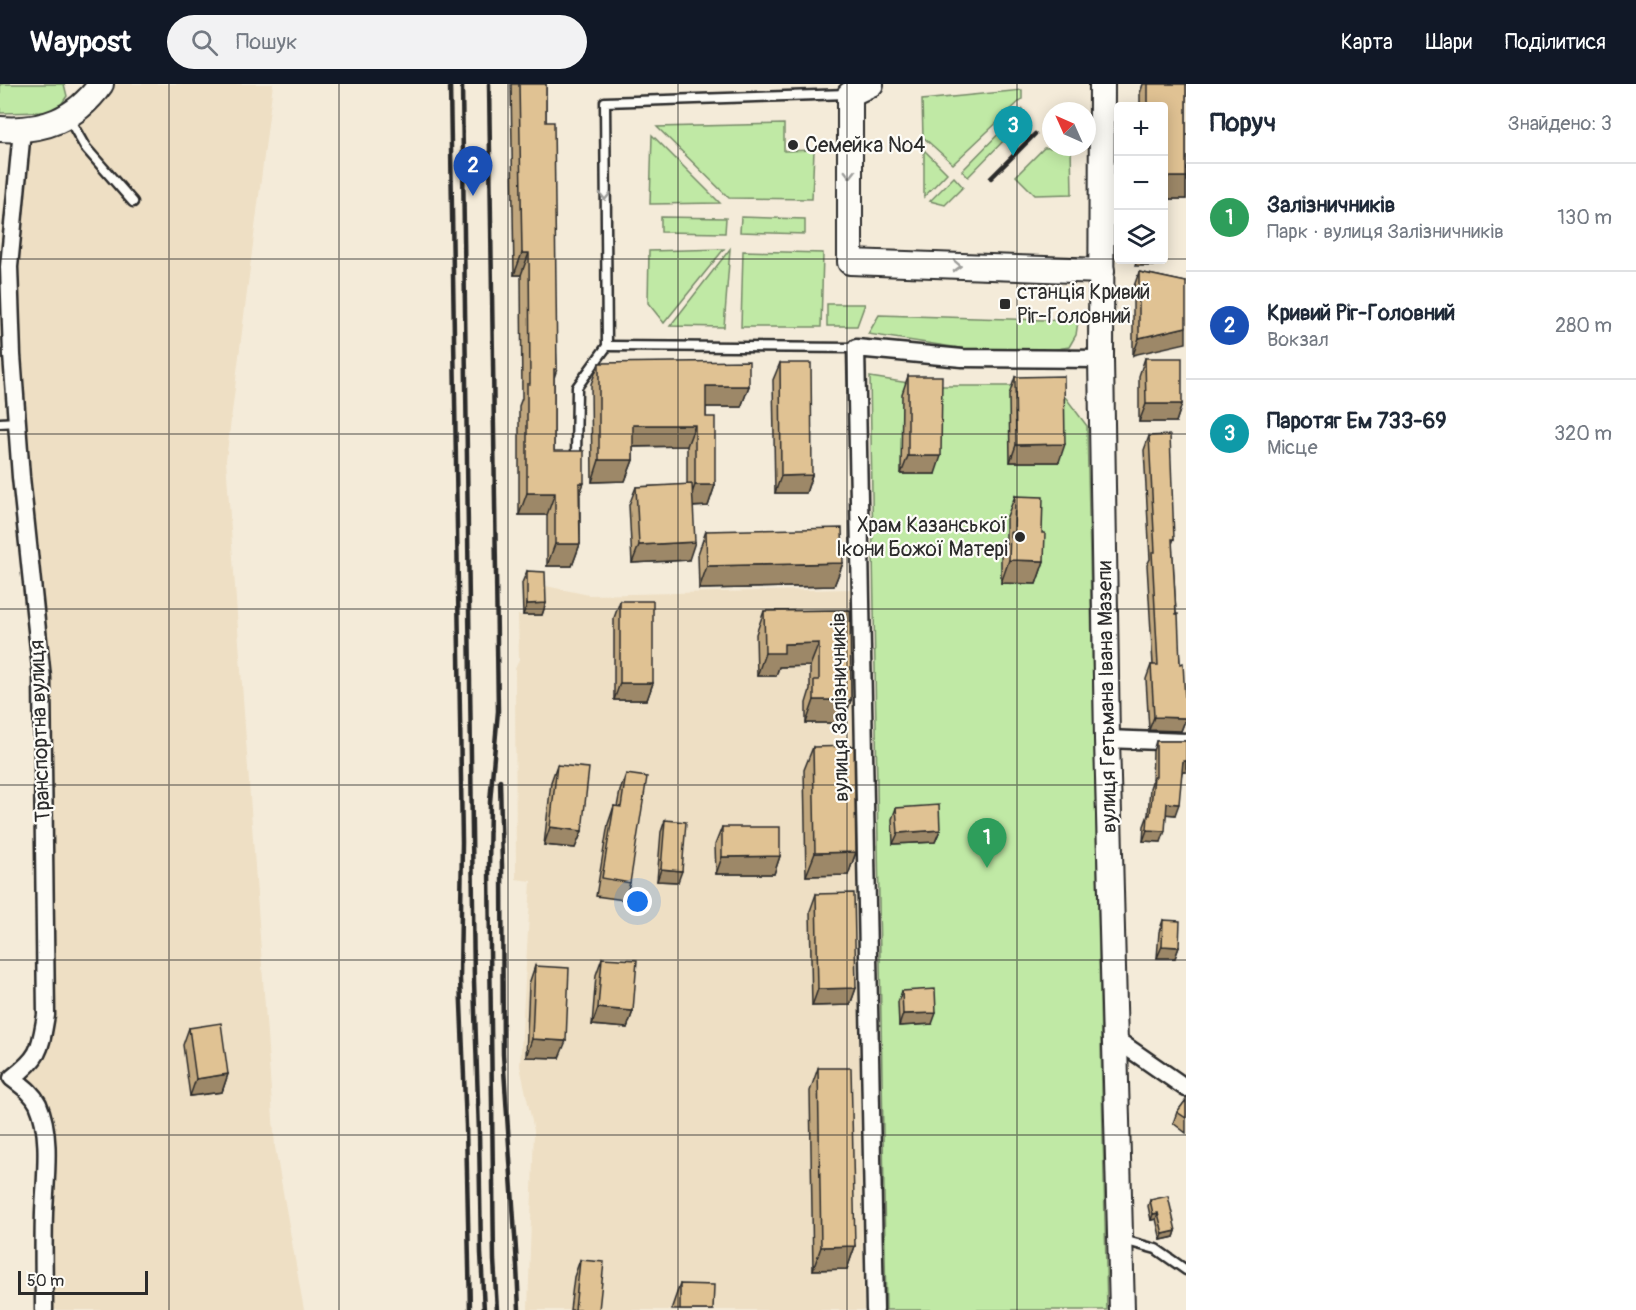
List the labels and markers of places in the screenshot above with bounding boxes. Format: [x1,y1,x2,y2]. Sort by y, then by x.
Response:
pin: 3 [994,106,1032,156]
place label: Семейка №4 [805,132,925,159]
marker: Семейка №4 [786,138,800,152]
pin: 2 [454,147,492,196]
place label: станція Кривий Ріг-Головний [1017,279,1150,330]
marker: станція Кривий Ріг-Головний [998,297,1012,311]
place label: Храм Казанської Ікони Божої Матері [836,512,1008,563]
marker: Храм Казанської Ікони Божої Матері [1013,530,1027,544]
pin: 1 [968,818,1006,868]

